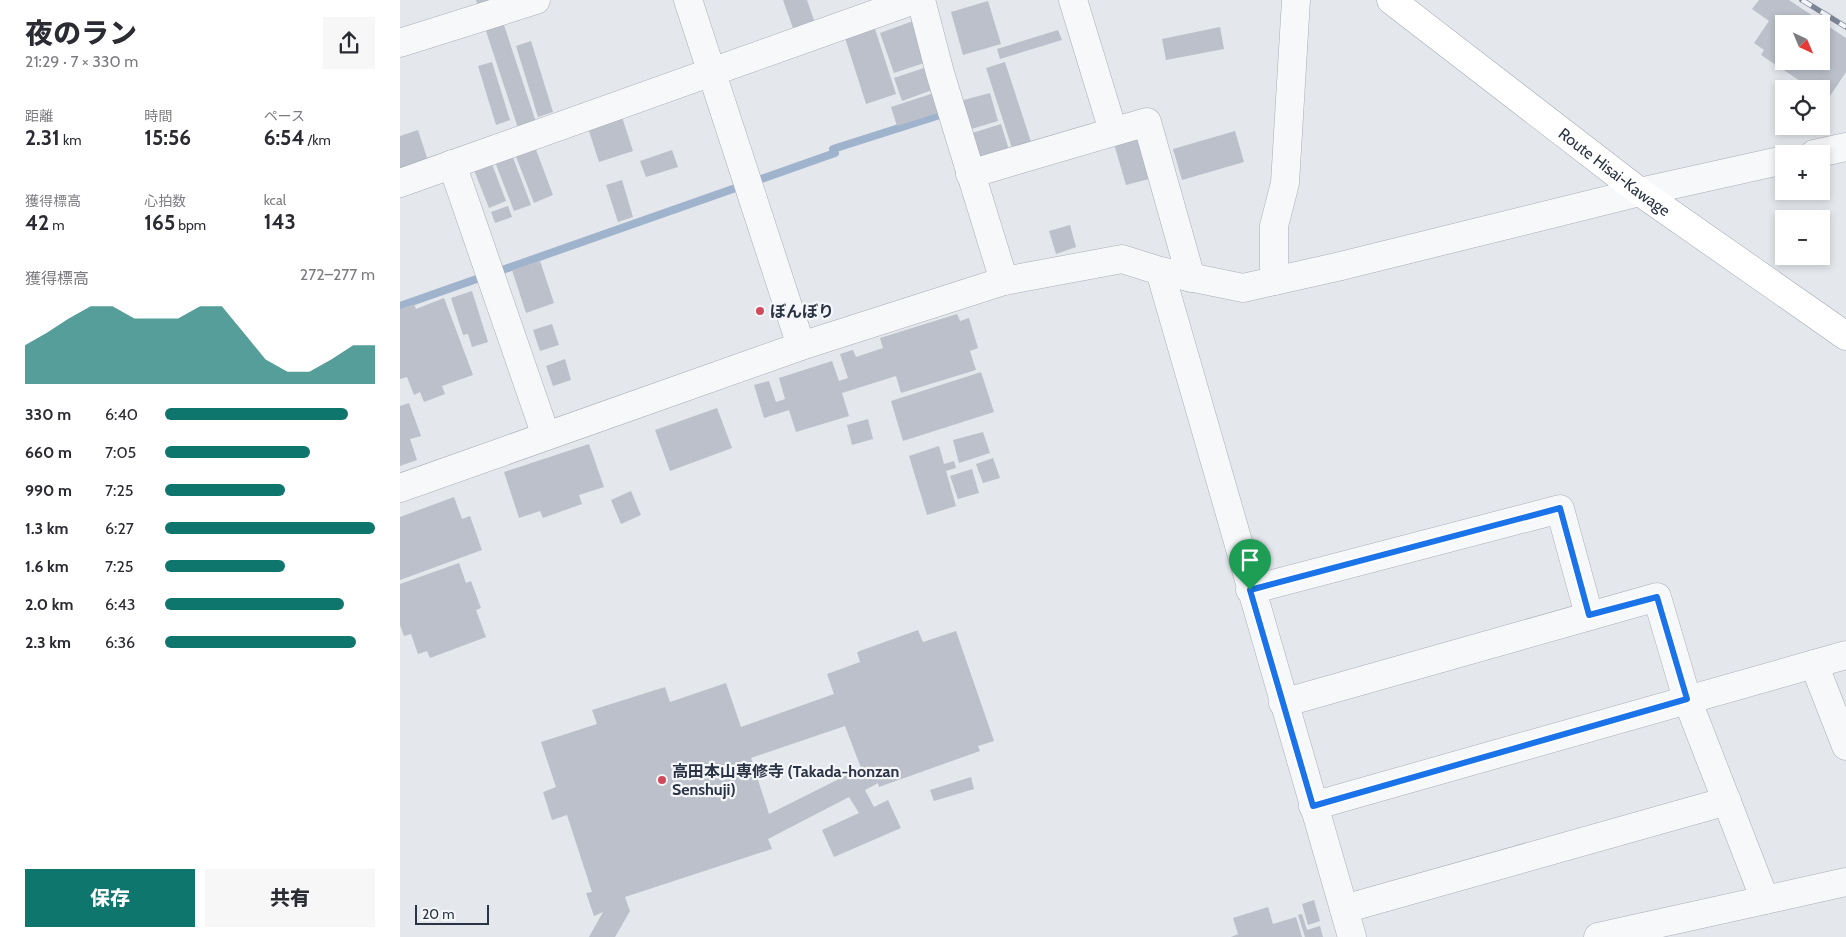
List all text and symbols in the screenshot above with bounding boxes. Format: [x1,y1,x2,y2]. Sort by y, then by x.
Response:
north arrow [1775,15,1830,70]
map controls [1775,15,1830,265]
text: 夜のラン [25,16,137,50]
button: share [323,17,375,69]
text: 21:29 · 7 × 330 m [25,52,138,71]
button: locate [1775,80,1830,135]
text: 距離 [25,107,53,125]
text: 時間 [144,107,172,125]
text: ペース [264,107,305,125]
street label: Route Hisai-Kawage [1555,124,1674,220]
text: 2.31 [25,125,60,150]
text: 15:56 [144,125,191,150]
text: 6:54 [264,125,304,150]
text: km [60,131,82,149]
text: /km [304,131,331,149]
button: + [1775,145,1830,200]
text: kcal [264,191,286,209]
text: 獲得標高 [25,192,81,210]
text: 心拍数 [144,192,186,210]
text: 143 [264,209,296,234]
text: 42 [25,210,49,235]
text: 165 [144,210,175,235]
button: − [1775,210,1830,265]
text: m [49,216,65,234]
text: bpm [175,216,206,234]
text: 272–277 m [300,265,375,284]
text: 獲得標高 [25,269,89,288]
place label: ぼんぼり [770,302,834,321]
marker: ぼんぼり [754,305,766,317]
text: 330 m [25,405,71,424]
text: 6:40 [105,405,138,424]
text: 660 m [25,443,72,462]
text: 7:05 [105,443,136,462]
text: 990 m [25,481,72,500]
text: 7:25 [105,481,133,500]
text: 1.3 km [25,519,68,538]
text: 6:27 [105,519,134,538]
pin [1229,539,1271,590]
icon: arrive [1236,546,1264,574]
text: 1.6 km [25,557,69,576]
text: 7:25 [105,557,133,576]
text: 2.0 km [25,595,73,614]
text: 6:43 [105,595,135,614]
text: 2.3 km [25,633,71,652]
text: 6:36 [105,633,135,652]
place label: 高田本山専修寺 (Takada-honzan Senshuji) [672,762,899,799]
marker: 高田本山専修寺 (Takada-honzan Senshuji) [656,774,668,786]
button: 保存 [25,869,195,927]
button: 共有 [205,869,375,927]
scale bar [415,902,489,925]
text: 20 m [422,905,455,923]

